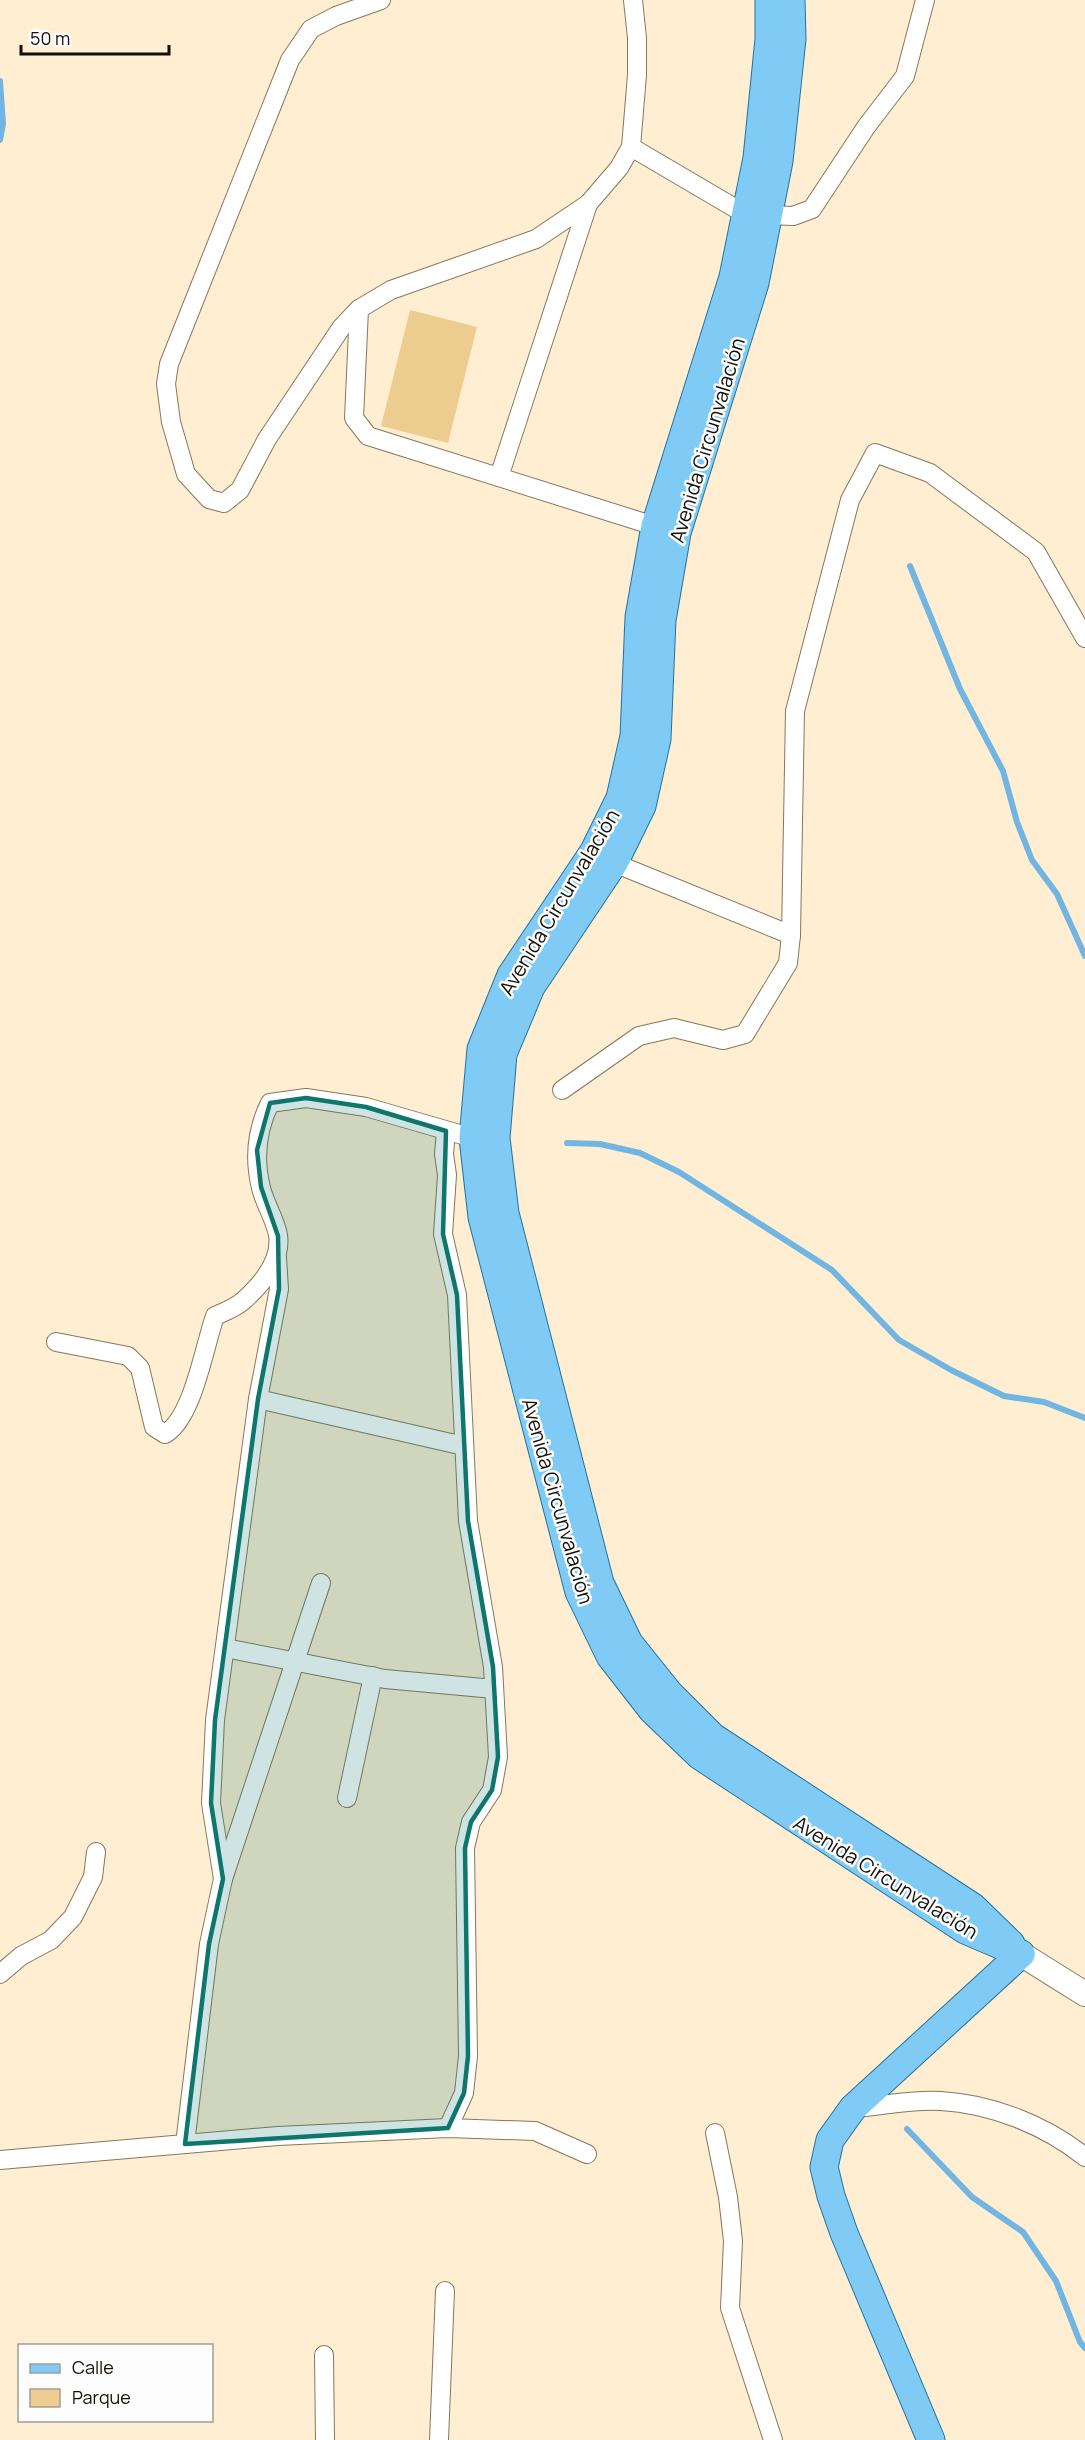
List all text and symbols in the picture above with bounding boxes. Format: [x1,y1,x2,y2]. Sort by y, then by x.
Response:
scale bar [21,18,170,56]
text: 50 m [30,26,70,50]
street label: Avenida Circunvalación [663,334,751,546]
street label: Avenida Circunvalación [493,804,625,1000]
street label: Avenida Circunvalación [516,1395,600,1607]
street label: Avenida Circunvalación [789,1809,983,1945]
legend [18,2344,213,2422]
text: Calle [72,2355,114,2379]
text: Parque [72,2385,131,2409]

